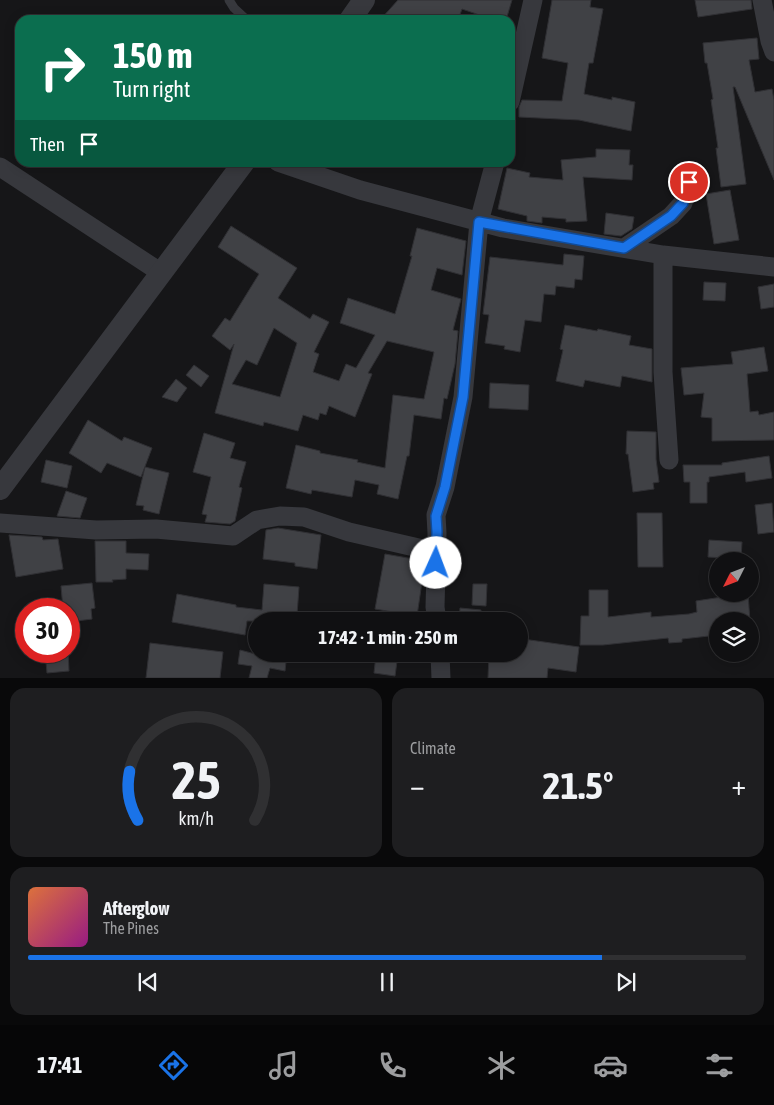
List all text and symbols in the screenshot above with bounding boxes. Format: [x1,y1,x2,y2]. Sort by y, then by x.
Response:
icon: right [30,35,95,100]
text: 150 m [113,35,192,75]
text: Turn right [113,76,190,102]
icon: arrive [75,130,103,158]
text: Then [30,133,65,155]
pin [668,161,710,203]
icon: arrive [675,168,703,196]
position arrow [409,536,461,588]
north arrow [709,552,759,602]
map controls [709,552,759,662]
speed limit sign: 30 [15,598,80,663]
button: layers [709,612,759,662]
text: 17:42 · 1 min · 250 m [318,626,458,648]
text: Climate [410,739,456,757]
text: 25 [172,750,220,810]
text: 21.5° [543,764,613,807]
text: − [410,769,425,801]
text: + [731,769,746,801]
text: km/h [178,808,214,829]
text: Afterglow [103,897,170,919]
text: The Pines [103,919,159,937]
icon: previous [134,968,162,996]
icon: pause [373,968,401,996]
icon: next [612,968,640,996]
icon: directions [156,1048,191,1083]
icon: music [266,1048,301,1083]
icon: phone [375,1048,410,1083]
icon: climate [484,1048,519,1083]
icon: car [593,1048,628,1083]
icon: filters [702,1048,737,1083]
text: 17:41 [37,1052,82,1078]

